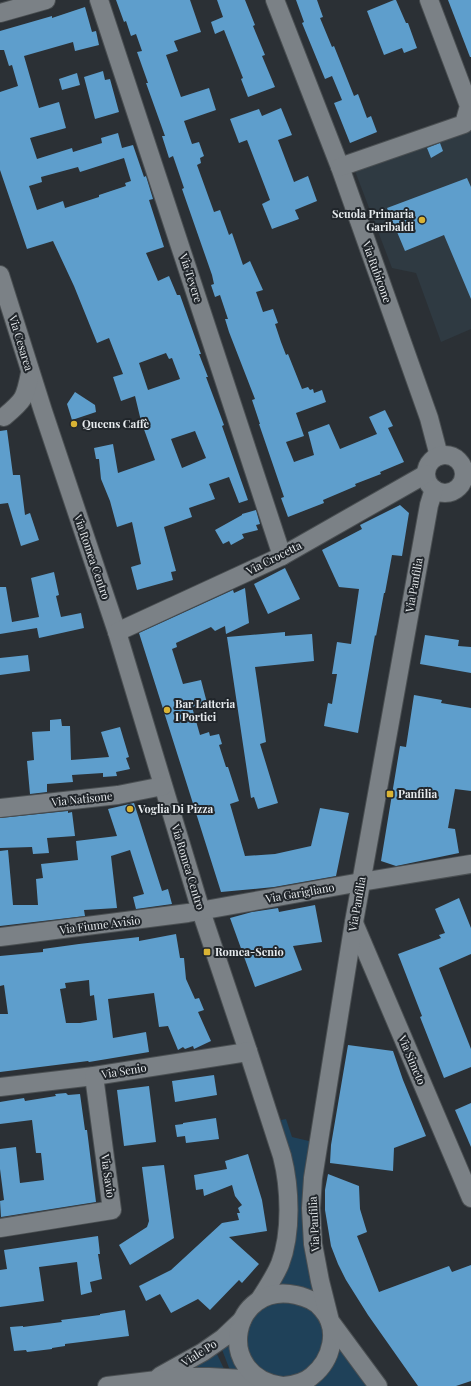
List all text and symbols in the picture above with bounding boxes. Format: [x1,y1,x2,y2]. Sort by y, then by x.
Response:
place label: Scuola Primaria Garibaldi [332,206,415,234]
marker: Scuola Primaria Garibaldi [417,215,427,225]
street label: Via Rubicone [359,238,396,305]
street label: Via Tevere [176,250,207,305]
street label: Via Cesarea [6,312,37,373]
place label: Queens Caffè [82,416,150,431]
marker: Queens Caffè [69,419,79,429]
street label: Via Romea Centro [71,511,114,601]
street label: Via Crocetta [243,537,304,578]
street label: Via Panfilia [401,556,426,614]
place label: Bar Latteria I Portici [175,696,235,724]
marker: Bar Latteria I Portici [162,705,172,715]
place label: Panfilia [398,786,438,801]
street label: Via Natisone [50,788,114,809]
marker: Panfilia [385,789,395,799]
place label: Voglia Di Pizza [137,801,214,816]
marker: Voglia Di Pizza [125,804,135,814]
street label: Via Romea Centro [168,821,209,912]
street label: Via Panfilia [344,875,369,933]
street label: Via Garigliano [263,879,335,906]
street label: Via Fiume Avisio [58,912,141,937]
place label: Romea-Senio [215,944,284,959]
marker: Romea-Senio [202,947,212,957]
street label: Via Simeto [395,1032,430,1087]
street label: Via Senio [99,1060,147,1082]
street label: Via Savio [98,1152,119,1199]
street label: Via Panfilia [305,1196,322,1253]
street label: Viale Po [177,1336,219,1370]

